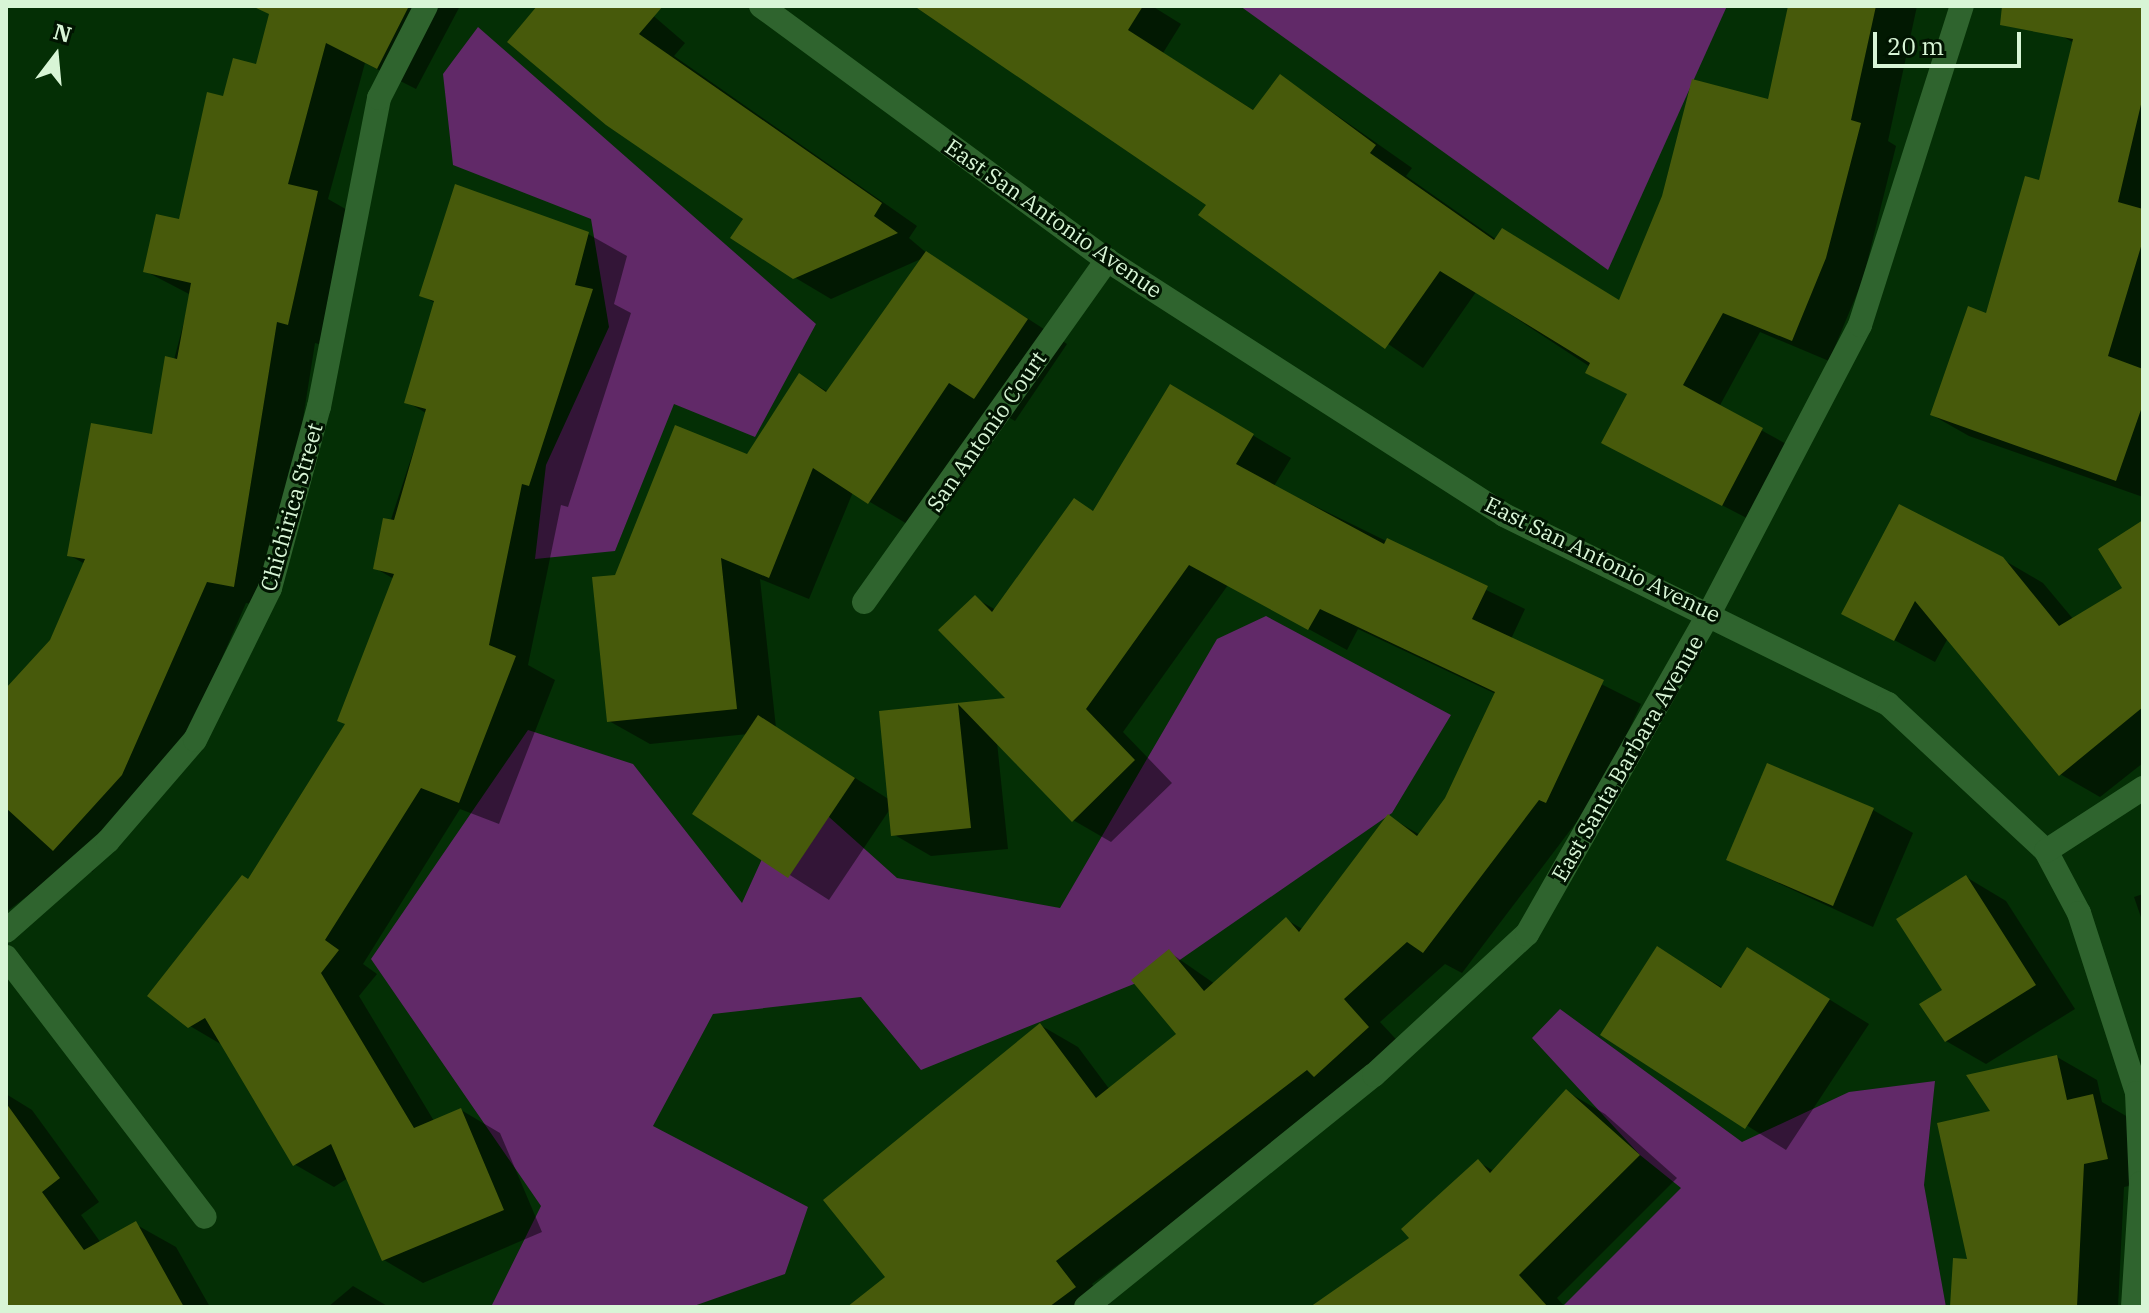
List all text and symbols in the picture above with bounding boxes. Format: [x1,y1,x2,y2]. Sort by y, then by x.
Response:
north arrow [16,16,96,96]
text: N [50,16,75,49]
scale bar [1877,16,2025,66]
text: 20 m [1887,30,1944,62]
street label: East San Antonio Avenue [940,133,1168,303]
street label: San Antonio Court [921,346,1051,516]
street label: Chichirica Street [254,420,328,594]
street label: East San Antonio Avenue [1481,490,1725,628]
street label: East Santa Barbara Avenue [1546,630,1708,886]

